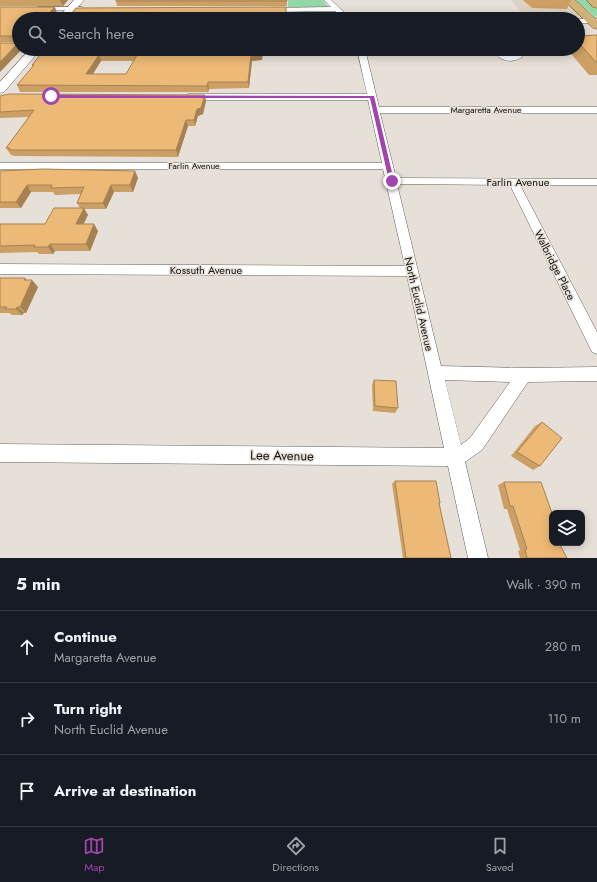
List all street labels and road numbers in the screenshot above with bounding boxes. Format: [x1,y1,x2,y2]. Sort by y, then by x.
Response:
street label: Margaretta Avenue [450,103,522,116]
street label: Farlin Avenue [168,159,220,172]
street label: Farlin Avenue [487,174,550,190]
street label: Walbridge Place [530,227,580,303]
street label: North Euclid Avenue [400,255,438,353]
street label: Kossuth Avenue [170,262,243,278]
street label: Lee Avenue [250,445,314,466]

